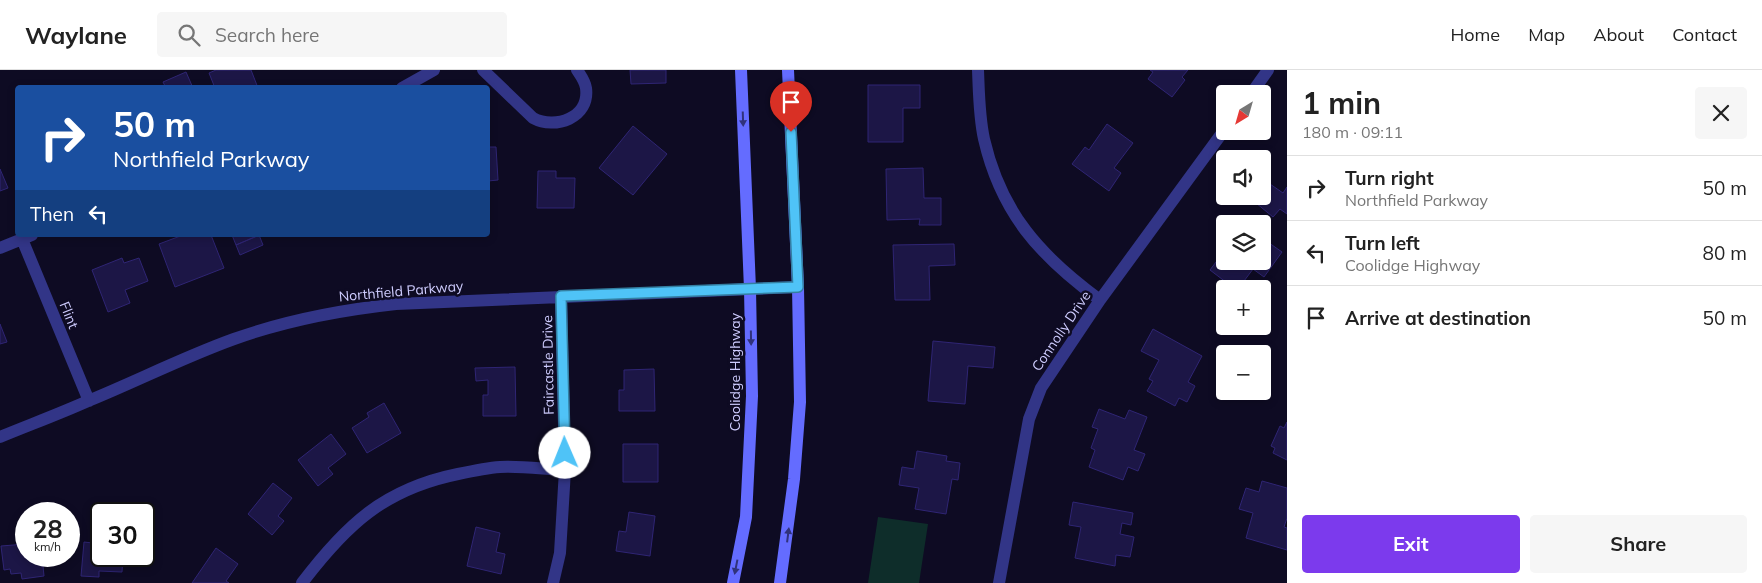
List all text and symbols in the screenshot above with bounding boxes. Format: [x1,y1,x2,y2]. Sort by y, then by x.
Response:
search box [157,12,507,57]
text: Waylane [25,20,127,50]
icon: search [175,21,203,49]
text: Search here [215,23,319,47]
text: Home [1450,23,1500,46]
text: Map [1528,23,1565,46]
text: About [1593,23,1644,46]
text: Contact [1672,23,1737,46]
pin [770,81,812,132]
text: 1 min [1302,84,1381,122]
north arrow [1216,85,1271,140]
map controls [1216,85,1271,400]
button: close [1695,87,1747,139]
icon: arrive [777,88,805,116]
text: 50 m [113,102,196,146]
icon: right [30,105,95,170]
one-way arrow [740,111,748,127]
text: 180 m · 09:11 [1302,122,1403,142]
text: Northfield Parkway [113,145,310,173]
button: sound [1216,150,1271,205]
text: Turn right [1345,166,1434,190]
icon: right [1302,174,1330,202]
text: 50 m [1703,176,1747,200]
text: Northfield Parkway [1345,190,1488,210]
icon: left [84,200,112,228]
text: Then [30,202,74,226]
button: layers [1216,215,1271,270]
text: Turn left [1345,231,1420,255]
icon: left [1302,239,1330,267]
text: 80 m [1703,241,1747,265]
text: Coolidge Highway [1345,255,1480,275]
street label: Northfield Parkway [338,277,465,305]
button: + [1216,280,1271,335]
street label: Connolly Drive [1028,287,1094,375]
street label: Flint [55,299,83,331]
icon: arrive [1302,304,1330,332]
text: Arrive at destination [1345,306,1531,330]
text: 50 m [1703,306,1747,330]
street label: Coolidge Highway [726,312,744,431]
street label: Faircastle Drive [538,315,558,415]
one-way arrow [747,330,755,346]
button: − [1216,345,1271,400]
position arrow [538,426,590,478]
speed limit sign: 30 [90,502,155,567]
text: 28 [32,513,63,544]
button: Exit [1302,515,1520,573]
button: Share [1530,515,1747,573]
one-way arrow [784,527,792,543]
text: km/h [34,539,61,554]
one-way arrow [732,559,740,575]

